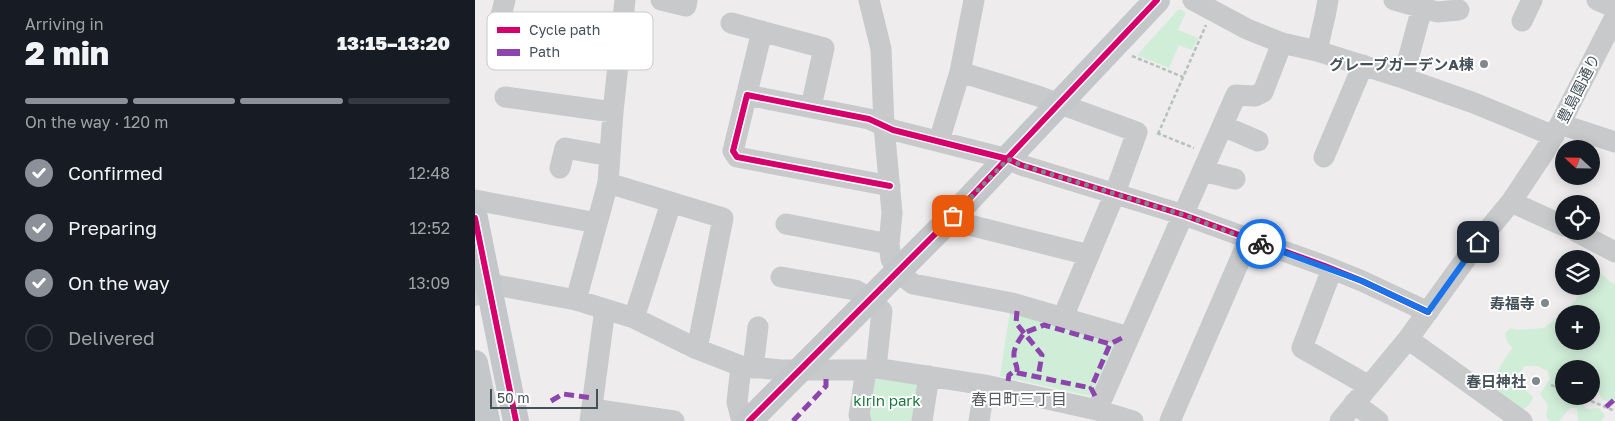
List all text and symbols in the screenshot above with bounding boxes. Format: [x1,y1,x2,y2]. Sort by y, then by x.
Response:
legend [487,12,653,70]
text: Arriving in [25,14,104,34]
text: Cycle path [529,21,600,38]
text: 13:15–13:20 [337,31,450,54]
text: 2 min [25,34,109,72]
text: Path [529,43,560,60]
street label: 豊島園通り [1553,50,1603,126]
place label: グレープガーデンA棟 [1329,55,1474,73]
marker: グレープガーデンA棟 [1478,58,1490,70]
text: On the way · 120 m [25,112,168,132]
north arrow [1555,140,1600,185]
map controls [1555,140,1600,405]
icon: check [25,159,53,187]
text: Confirmed [68,161,163,184]
text: 12:48 [409,163,450,183]
pin [932,195,974,237]
button: locate [1555,195,1600,240]
icon: bag [939,202,967,230]
icon: check [25,214,53,242]
text: Preparing [68,216,157,239]
text: 12:52 [410,218,450,238]
courier [1236,219,1286,269]
pin [1457,221,1499,263]
icon: home [1464,228,1492,256]
icon: bike [1247,230,1275,258]
button: layers [1555,250,1600,295]
icon: check [25,269,53,297]
text: On the way [68,271,170,294]
text: 13:09 [408,273,450,293]
place label: 寿福寺 [1490,294,1535,312]
marker: 寿福寺 [1539,297,1551,309]
button: + [1555,305,1600,350]
text: Delivered [68,326,155,349]
button: − [1555,360,1600,405]
place label: 春日神社 [1466,372,1526,390]
marker: 春日神社 [1530,375,1542,387]
scale bar [490,386,597,409]
text: 50 m [497,389,530,406]
district label: 春日町三丁目 [971,389,1067,409]
park label: kirin park [853,391,921,409]

